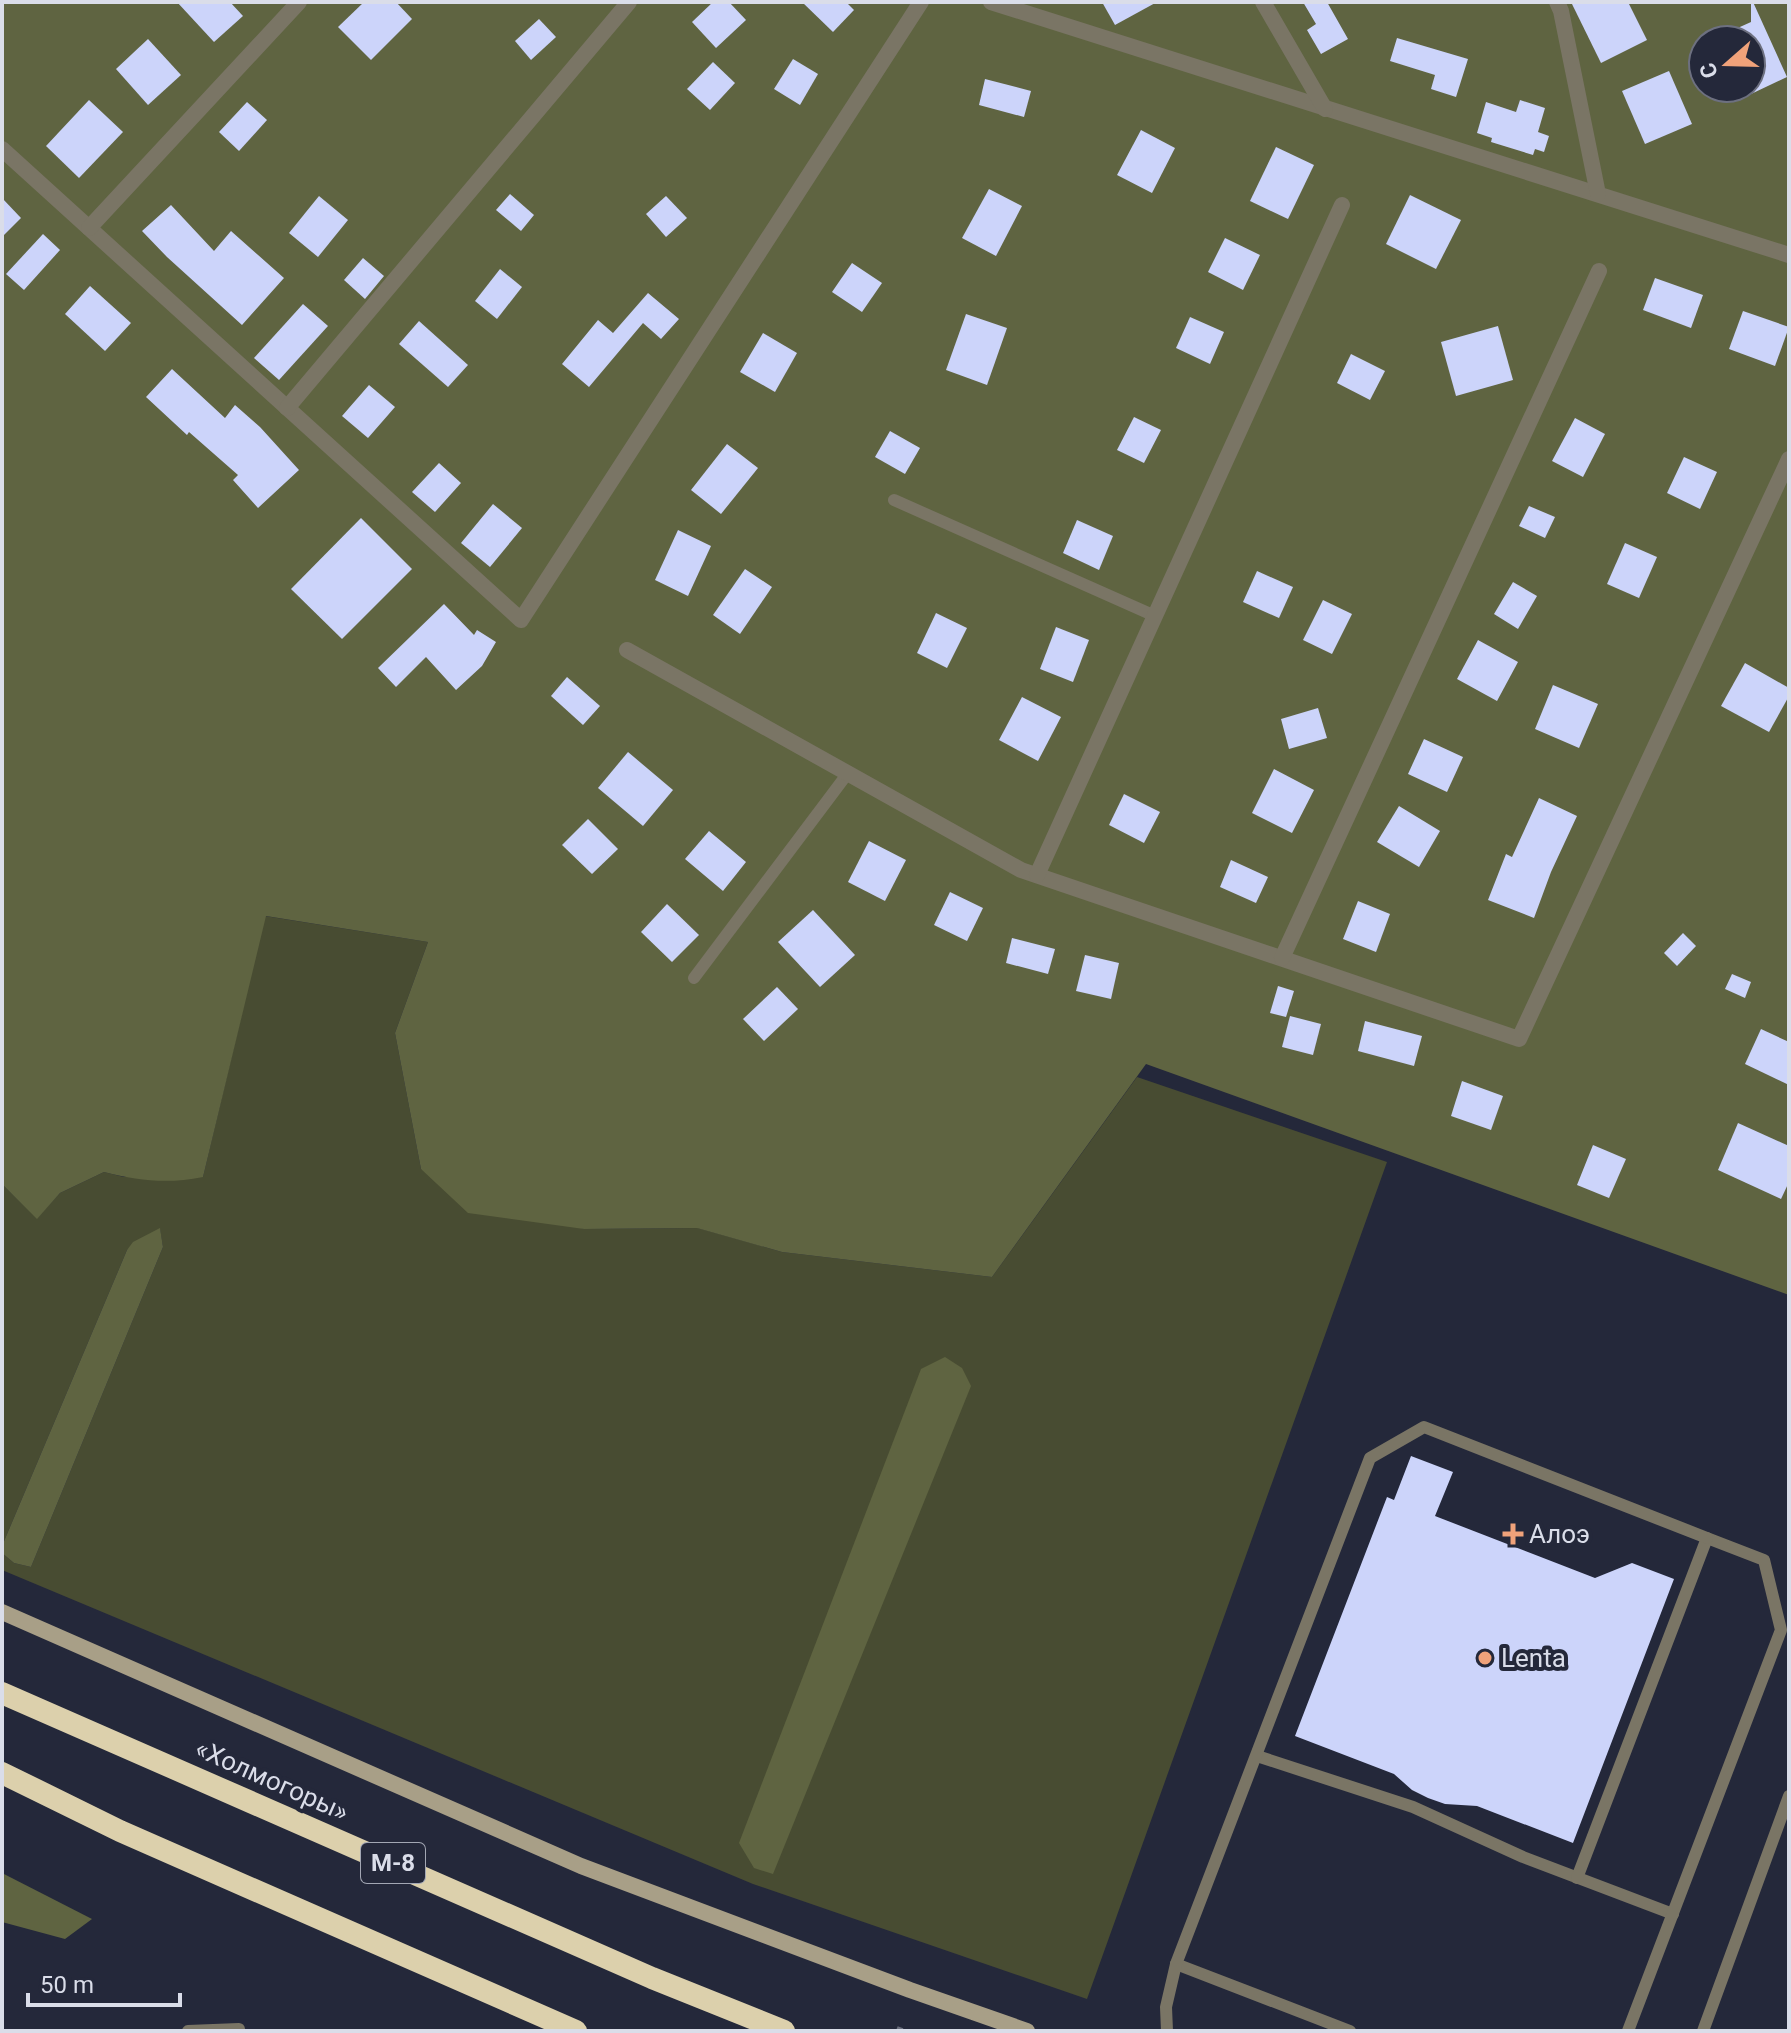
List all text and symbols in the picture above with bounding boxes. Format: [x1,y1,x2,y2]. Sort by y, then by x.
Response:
north arrow [1687,24,1767,104]
text: С [1694,60,1723,82]
place label: Алоэ [1529,1519,1590,1549]
marker: Алоэ [1504,1525,1522,1543]
place label: Lenta [1501,1643,1566,1673]
marker: Lenta [1476,1649,1494,1667]
street label: «Холмогоры» [191,1733,353,1827]
road number: М-8 [361,1843,425,1883]
scale bar [28,1957,180,2007]
text: 50 m [40,1971,94,1999]

